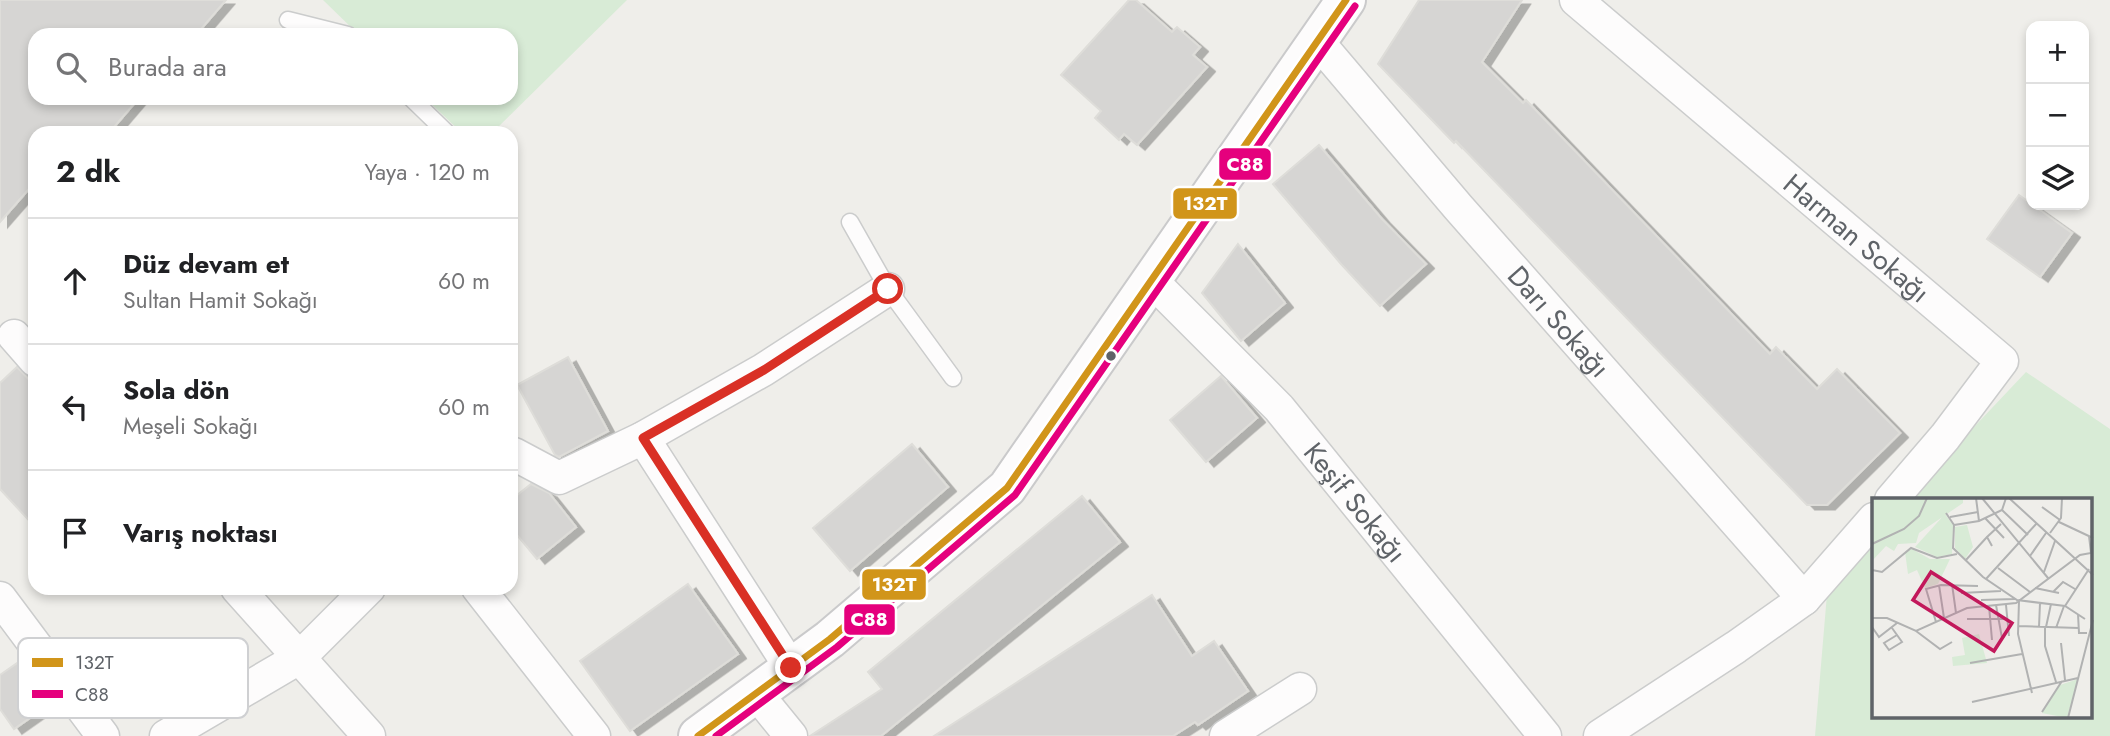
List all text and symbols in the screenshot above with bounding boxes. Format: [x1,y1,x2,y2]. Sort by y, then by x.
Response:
map controls [2026,21,2089,210]
button: + [2026,21,2089,84]
search box [28,28,518,105]
icon: search [52,48,90,86]
text: Burada ara [108,48,227,86]
button: − [2026,84,2089,147]
line badge: C88 [1218,147,1272,181]
button: layers [2026,147,2089,210]
text: 2 dk [56,150,121,193]
text: C88 [1226,151,1264,178]
text: Yaya · 120 m [364,155,490,189]
street label: Harman Sokağı [1774,164,1939,313]
line badge: 132T [1172,187,1238,220]
text: 132T [1183,190,1228,217]
text: Düz devam et [123,245,289,283]
street label: Darı Sokağı [1498,257,1619,387]
icon: ahead [56,262,94,300]
text: 60 m [438,264,490,298]
route start [872,273,903,304]
text: Sultan Hamit Sokağı [123,283,318,317]
unlabelled marker [1104,349,1118,363]
text: Sola dön [123,371,230,409]
icon: left [56,388,94,426]
text: 60 m [438,390,490,424]
text: Meşeli Sokağı [123,409,258,443]
street label: Keşif Sokağı [1294,434,1416,571]
inset map [1872,498,2092,718]
icon: arrive [56,514,94,552]
text: Varış noktası [123,514,278,552]
line badge: 132T [861,568,927,601]
text: 132T [872,571,917,598]
line badge: C88 [843,603,896,636]
text: C88 [850,606,888,633]
legend [18,638,248,718]
text: 132T [75,649,114,676]
route end [775,652,806,683]
text: C88 [75,681,109,708]

